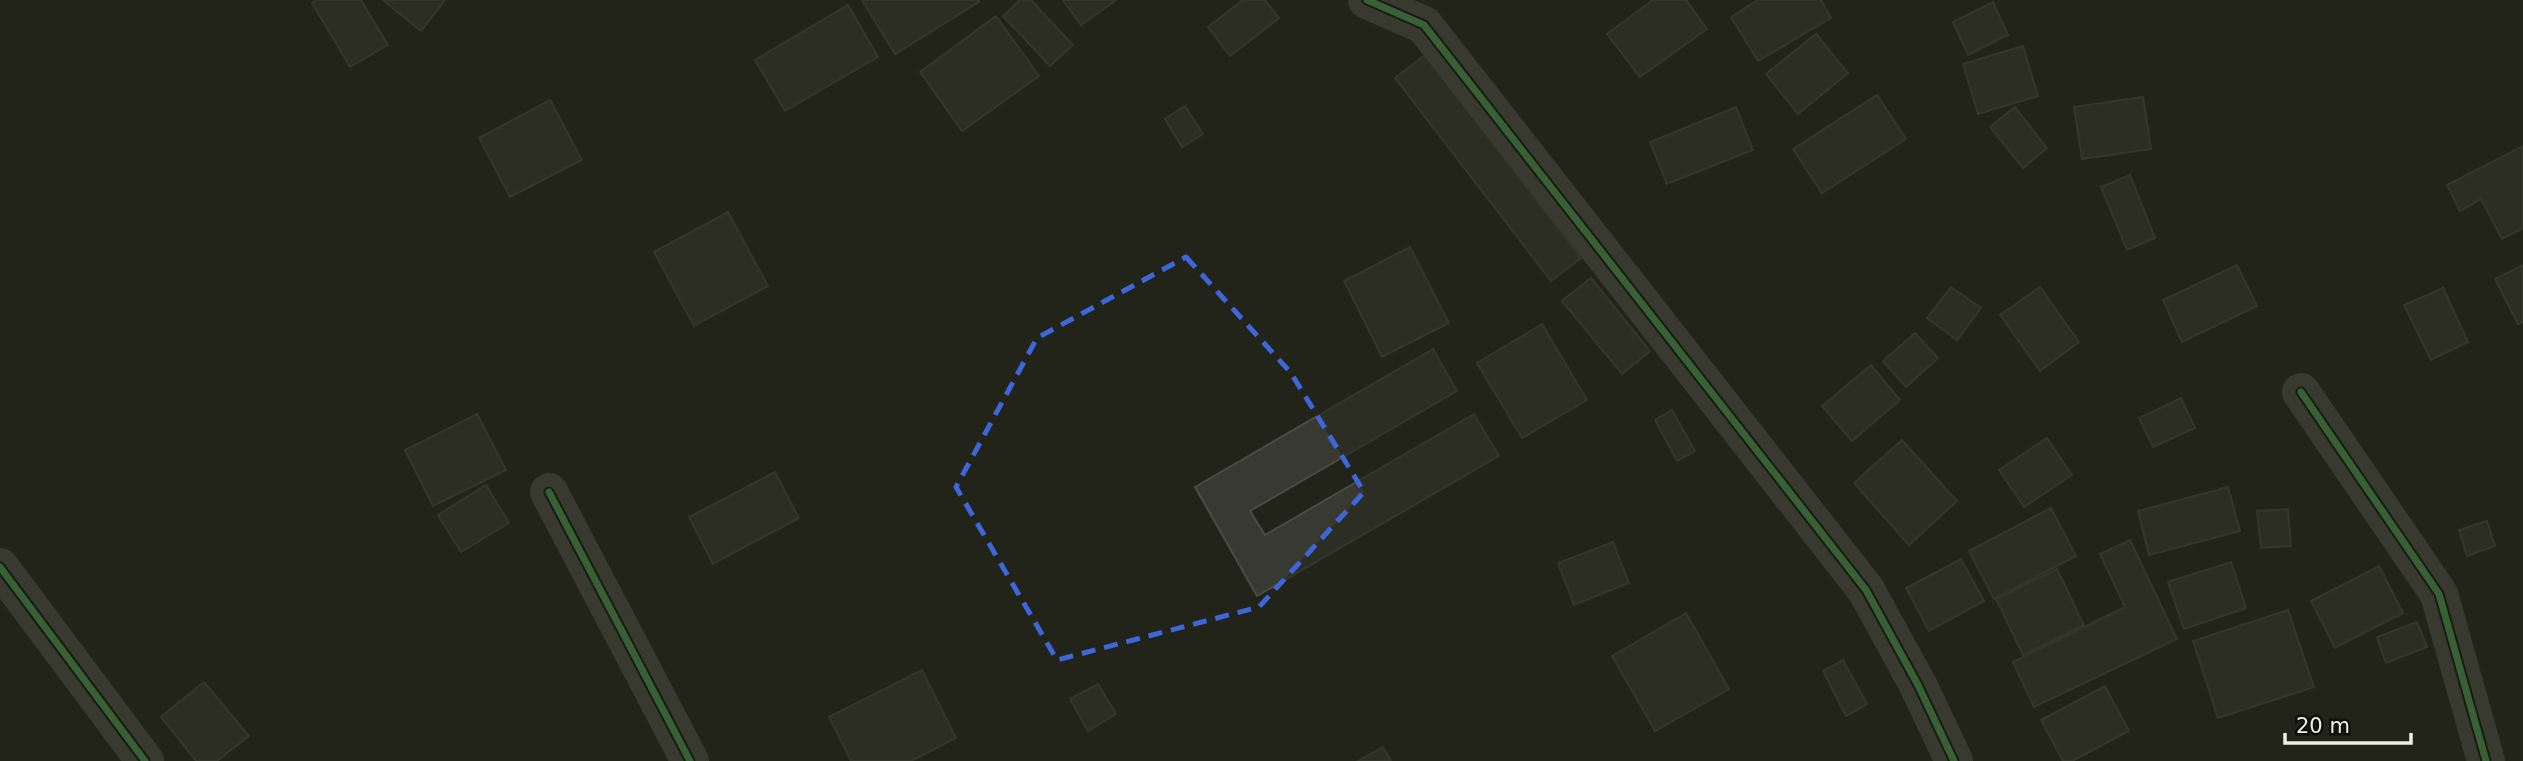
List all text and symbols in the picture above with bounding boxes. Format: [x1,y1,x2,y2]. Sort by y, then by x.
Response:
scale bar [2285,702,2411,746]
text: 20 m [2296,714,2350,738]

